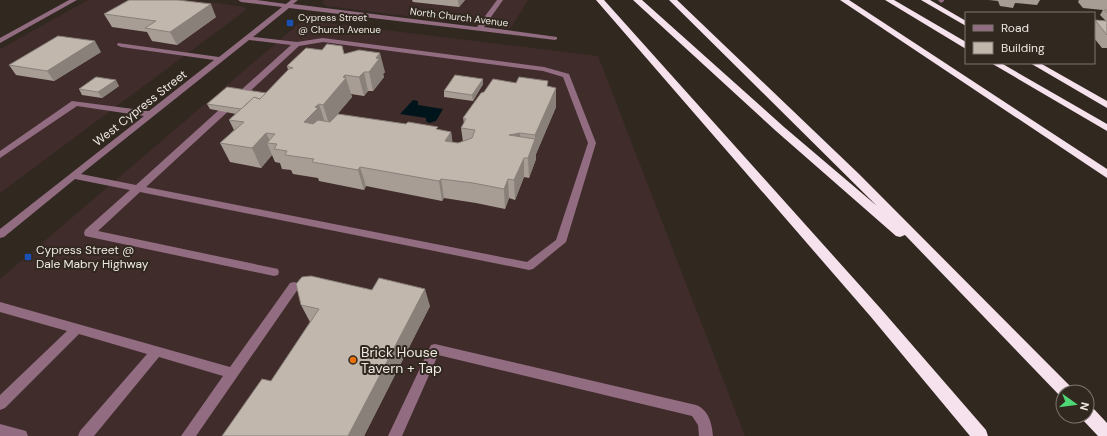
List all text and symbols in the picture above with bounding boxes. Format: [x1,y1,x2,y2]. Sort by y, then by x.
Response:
street label: North Church Avenue [409,5,509,30]
place label: Cypress Street @ Church Avenue [298,11,381,36]
legend [965,12,1095,64]
marker: Cypress Street @ Church Avenue [285,18,295,28]
text: Road [1001,20,1029,36]
text: Building [1001,40,1045,56]
street label: West Cypress Street [90,66,190,150]
place label: Cypress Street @ Dale Mabry Highway [36,242,149,272]
marker: Cypress Street @ Dale Mabry Highway [23,252,33,262]
place label: Brick House Tavern + Tap [361,343,442,377]
marker: Brick House Tavern + Tap [348,355,358,365]
north arrow [1055,384,1095,424]
text: N [1077,401,1092,412]

